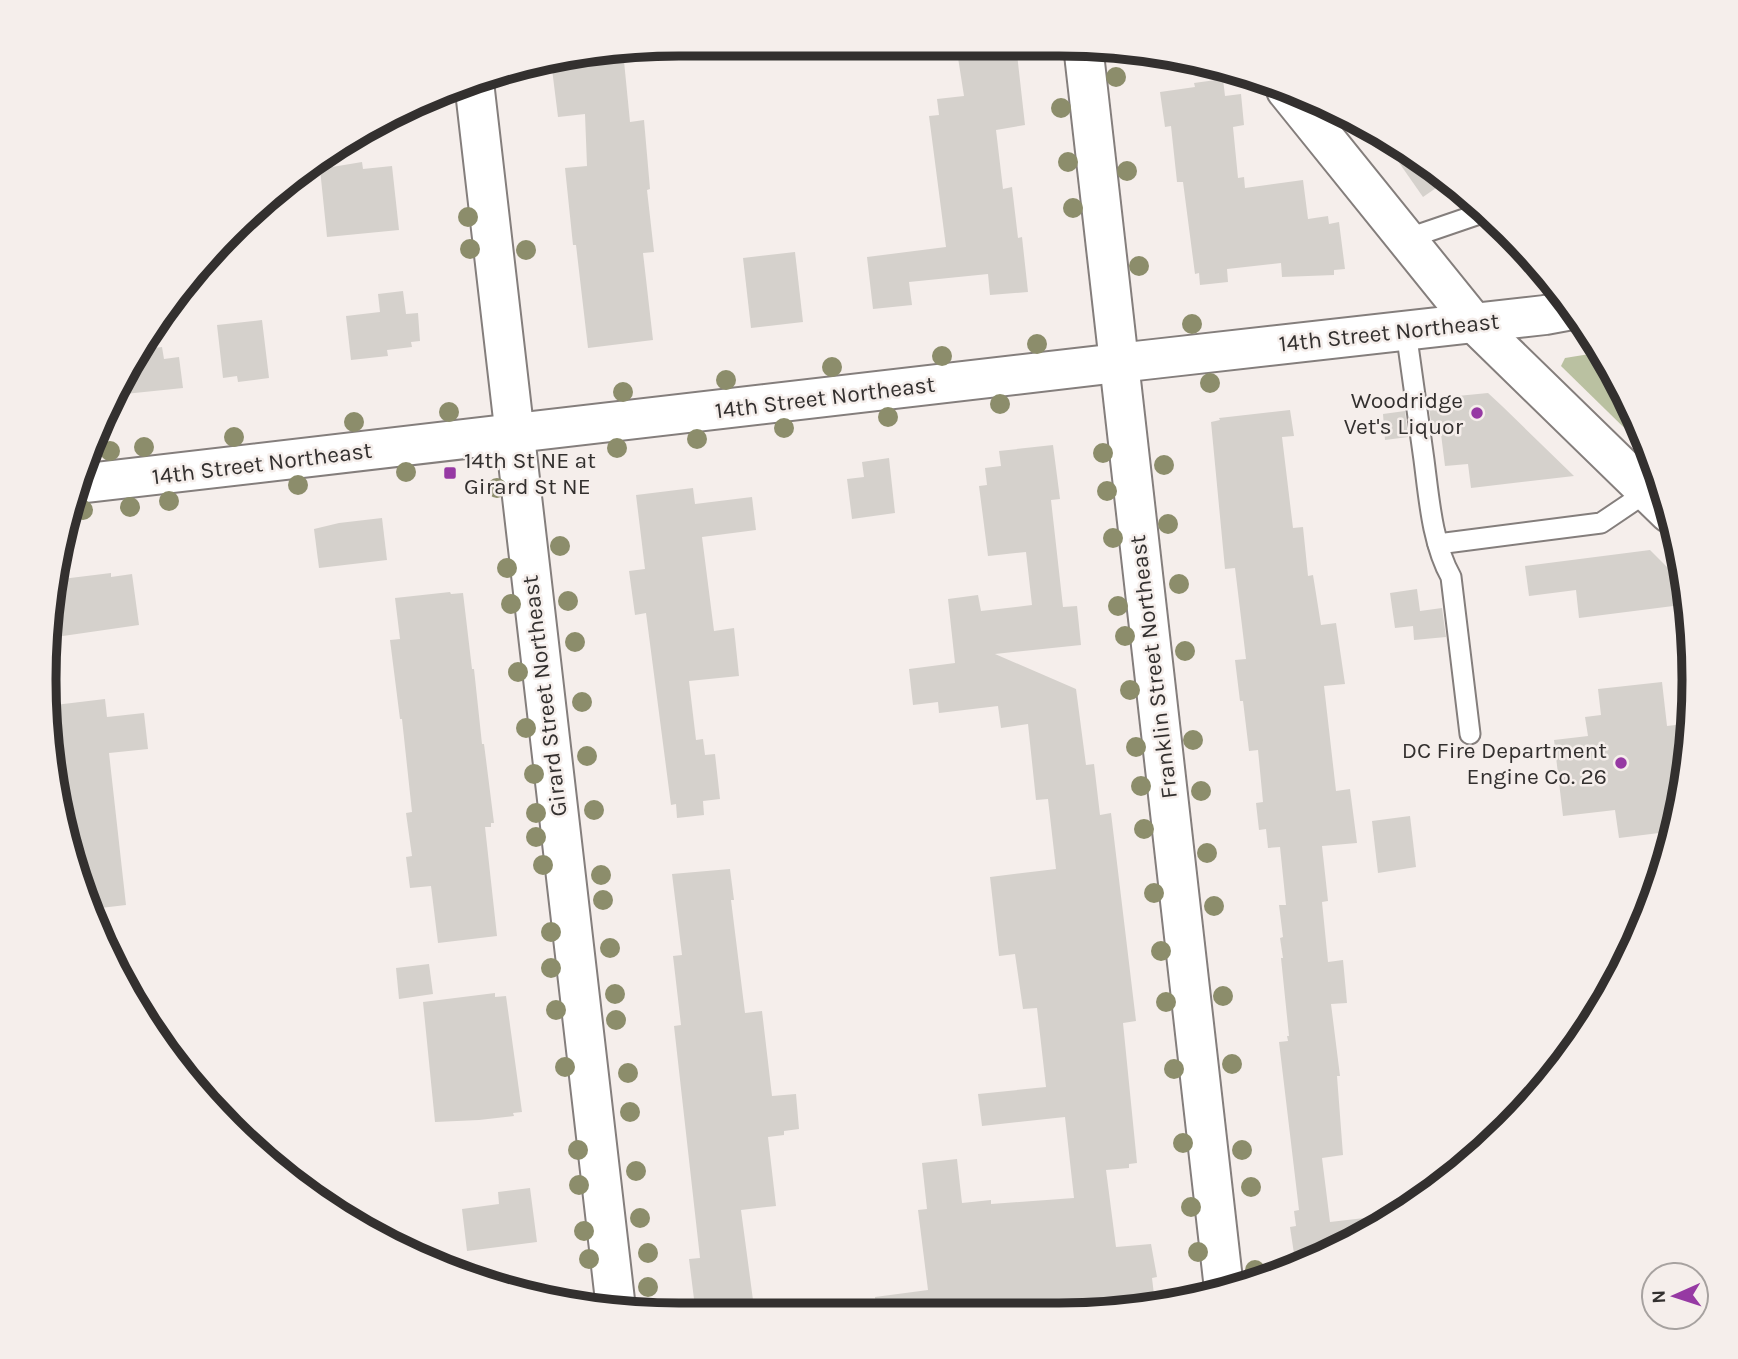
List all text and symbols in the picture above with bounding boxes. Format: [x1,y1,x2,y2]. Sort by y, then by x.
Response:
street label: 14th Street Northeast [1278,307,1501,357]
street label: 14th Street Northeast [714,371,937,424]
place label: Woodridge Vet's Liquor [1344,387,1464,440]
marker: Woodridge Vet's Liquor [1469,405,1485,421]
street label: 14th Street Northeast [151,437,374,490]
place label: 14th St NE at Girard St NE [464,447,596,500]
marker: 14th St NE at Girard St NE [442,465,458,481]
street label: Franklin Street Northeast [1124,533,1183,800]
street label: Girard Street Northeast [516,573,573,818]
place label: DC Fire Department Engine Co. 26 [1402,737,1607,790]
marker: DC Fire Department Engine Co. 26 [1613,755,1629,771]
north arrow [1640,1261,1710,1331]
text: N [1648,1289,1670,1304]

